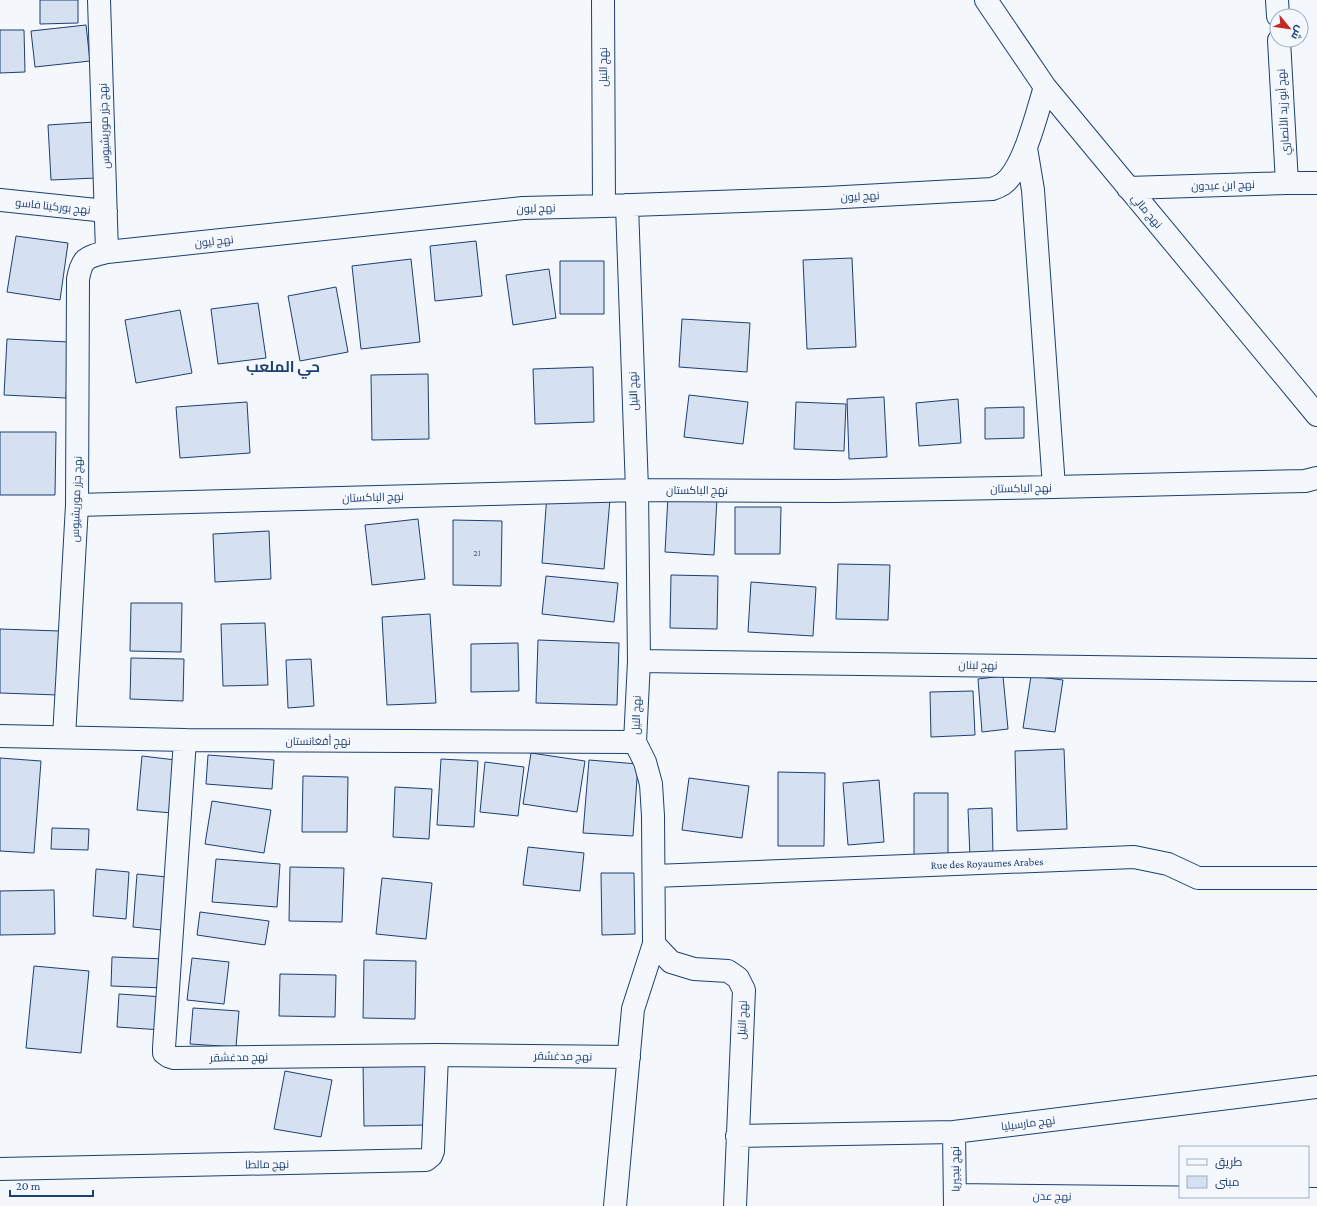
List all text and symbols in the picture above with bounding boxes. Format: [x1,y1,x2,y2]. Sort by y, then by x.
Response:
north arrow [1269,8,1309,48]
text: ش [1288,23,1306,42]
street label: نهج النيل [597,47,611,87]
street label: نهج أبو زيد الأنصاري [1274,68,1294,156]
street label: نهج جزر موريشيوس [97,83,113,169]
street label: نهج ابن عبدون [1191,178,1255,194]
street label: نهج ليون [840,189,880,205]
street label: نهج مالي [1127,192,1165,232]
street label: نهج بوركينا فاسو [15,196,91,218]
street label: نهج ليون [516,201,556,217]
street label: نهج ليون [194,233,234,251]
district label: حي الملعب [246,359,320,379]
street label: نهج النيل [626,371,642,411]
street label: نهج جزر موريشيوس [69,456,85,542]
street label: نهج الباكستان [990,481,1052,497]
street label: نهج الباكستان [666,484,728,498]
street label: نهج الباكستان [342,490,404,506]
house number: 21 [473,548,481,558]
street label: نهج لبنان [958,659,998,673]
street label: نهج النيل [629,695,645,735]
street label: نهج أفغانستان [285,734,351,749]
street label: Rue des Royaumes Arabes [930,855,1044,872]
street label: نهج النيل [735,1000,751,1040]
street label: نهج مدغشقر [533,1049,592,1065]
street label: نهج مدغشقر [209,1050,268,1066]
street label: نهج مارسيليا [1000,1114,1056,1134]
street label: نهج نيجيريا [949,1146,963,1192]
legend [1179,1146,1309,1198]
text: طريق [1215,1155,1243,1169]
street label: نهج مالطا [245,1158,289,1172]
scale bar [10,1172,93,1198]
text: مبنى [1215,1175,1240,1189]
text: 20 m [16,1179,41,1193]
street label: نهج عدن [1032,1190,1072,1204]

